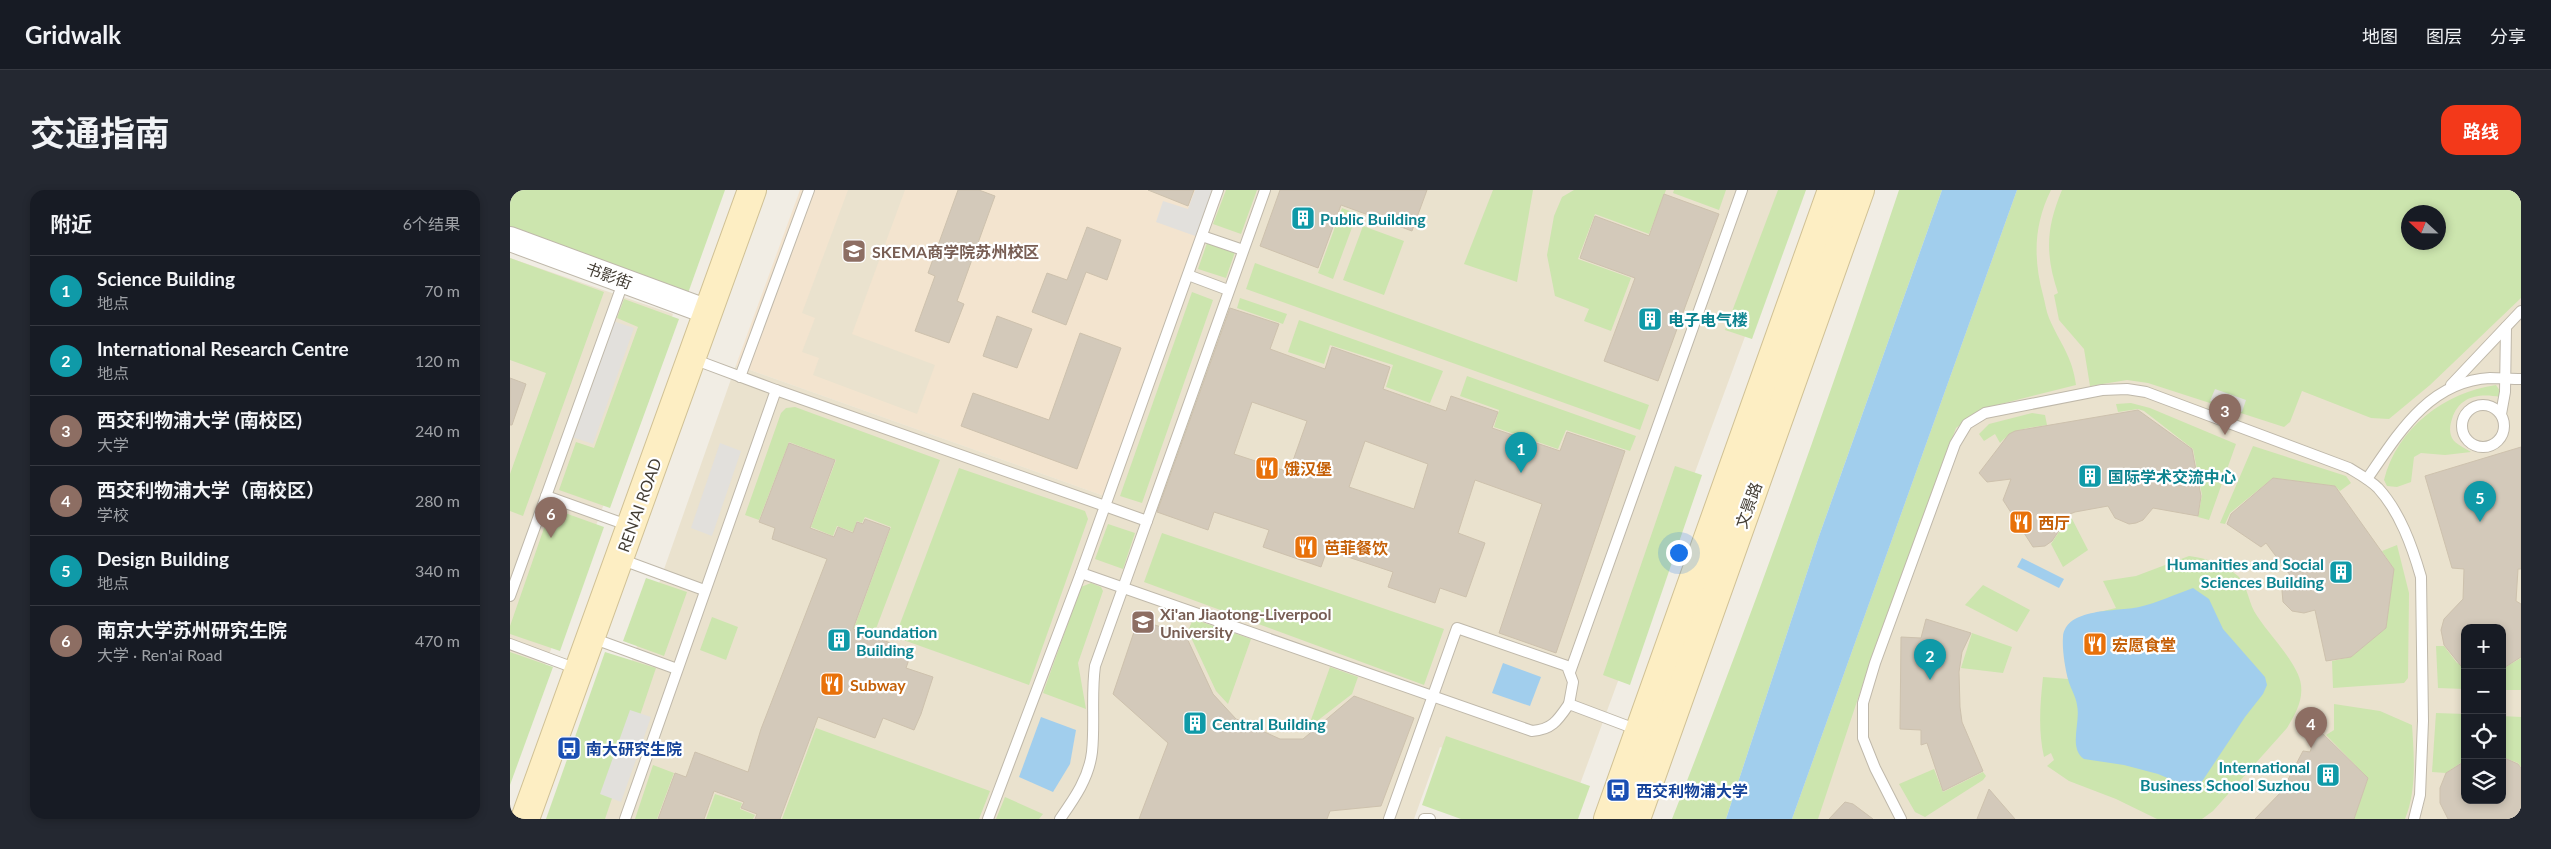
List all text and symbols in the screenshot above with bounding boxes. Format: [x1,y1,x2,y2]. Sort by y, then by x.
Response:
text: Gridwalk [25,20,121,49]
text: 地图 [2362,25,2398,47]
text: 图层 [2426,25,2462,47]
text: 分享 [2490,25,2526,47]
button: 路线 [2441,105,2521,155]
text: 交通指南 [30,111,170,153]
building icon: Public Building [1290,205,1316,231]
north arrow [2401,205,2446,250]
place label: Public Building [1320,209,1426,228]
text: 附近 [50,211,92,236]
text: 6个结果 [403,214,460,233]
school or university icon: SKEMA商学院苏州校区 [841,238,867,264]
place label: SKEMA商学院苏州校区 [872,242,1039,261]
street label: 书影街 [583,258,635,292]
text: Science Building [97,267,235,290]
text: 1 [61,281,71,300]
text: 70 m [424,281,460,300]
text: 地点 [97,293,129,312]
building icon: 电子电气楼 [1637,306,1663,332]
place label: 电子电气楼 [1668,310,1748,329]
text: International Research Centre [97,337,349,360]
text: 2 [61,351,71,370]
text: 120 m [415,351,460,370]
text: 地点 [97,363,129,382]
pin: 3 [2209,394,2241,435]
text: 西交利物浦大学 (南校区) [97,408,302,431]
text: 3 [61,421,71,440]
text: 240 m [415,421,460,440]
pin: 1 [1505,432,1537,473]
text: 大学 [97,435,129,454]
street label: REN'AI ROAD [613,455,665,555]
restaurant icon: 饿汉堡 [1254,455,1280,481]
place label: 饿汉堡 [1284,459,1332,478]
building icon: 国际学术交流中心 [2077,463,2103,489]
place label: 国际学术交流中心 [2108,467,2236,486]
text: 西交利物浦大学（南校区） [97,478,325,501]
street label: 文景路 [1731,479,1765,531]
pin: 5 [2464,481,2496,522]
text: 4 [61,491,71,510]
text: 280 m [415,491,460,510]
pin: 6 [535,497,567,538]
text: 学校 [97,505,129,524]
restaurant icon: 西厅 [2008,509,2034,535]
place label: 西厅 [2038,513,2070,532]
restaurant icon: 芭菲餐饮 [1293,534,1319,560]
place label: 芭菲餐饮 [1324,538,1388,557]
your location [1666,540,1692,566]
text: Design Building [97,547,229,570]
place label: Humanities and Social Sciences Building [2167,554,2325,591]
building icon: Humanities and Social Sciences Building [2328,559,2354,585]
text: 5 [61,561,71,580]
text: 340 m [415,561,460,580]
text: 地点 [97,573,129,592]
place label: Xi'an Jiaotong-Liverpool University [1160,604,1332,641]
school or university icon: Xi'an Jiaotong-Liverpool University [1130,609,1156,635]
text: 南京大学苏州研究生院 [97,618,287,641]
place label: Foundation Building [856,622,937,659]
map controls [2461,624,2506,804]
button: + [2461,624,2506,669]
building icon: Foundation Building [826,627,852,653]
text: 6 [61,631,71,650]
text: 470 m [415,631,460,650]
restaurant icon: 宏愿食堂 [2082,631,2108,657]
place label: 宏愿食堂 [2112,635,2176,654]
pin: 2 [1914,639,1946,680]
text: 大学 · Ren'ai Road [97,645,222,664]
button: − [2461,669,2506,714]
restaurant icon: Subway [819,671,845,697]
place label: Subway [850,675,906,694]
pin: 4 [2295,707,2327,748]
building icon: Central Building [1182,710,1208,736]
place label: Central Building [1212,714,1326,733]
button: locate [2461,714,2506,759]
bus stop icon: 南大研究生院 [556,735,582,761]
place label: 南大研究生院 [586,739,682,758]
place label: International Business School Suzhou [2140,757,2310,794]
button: layers [2461,759,2506,804]
building icon: International Business School Suzhou [2315,762,2341,788]
bus stop icon: 西交利物浦大学 [1605,777,1631,803]
place label: 西交利物浦大学 [1636,781,1748,800]

